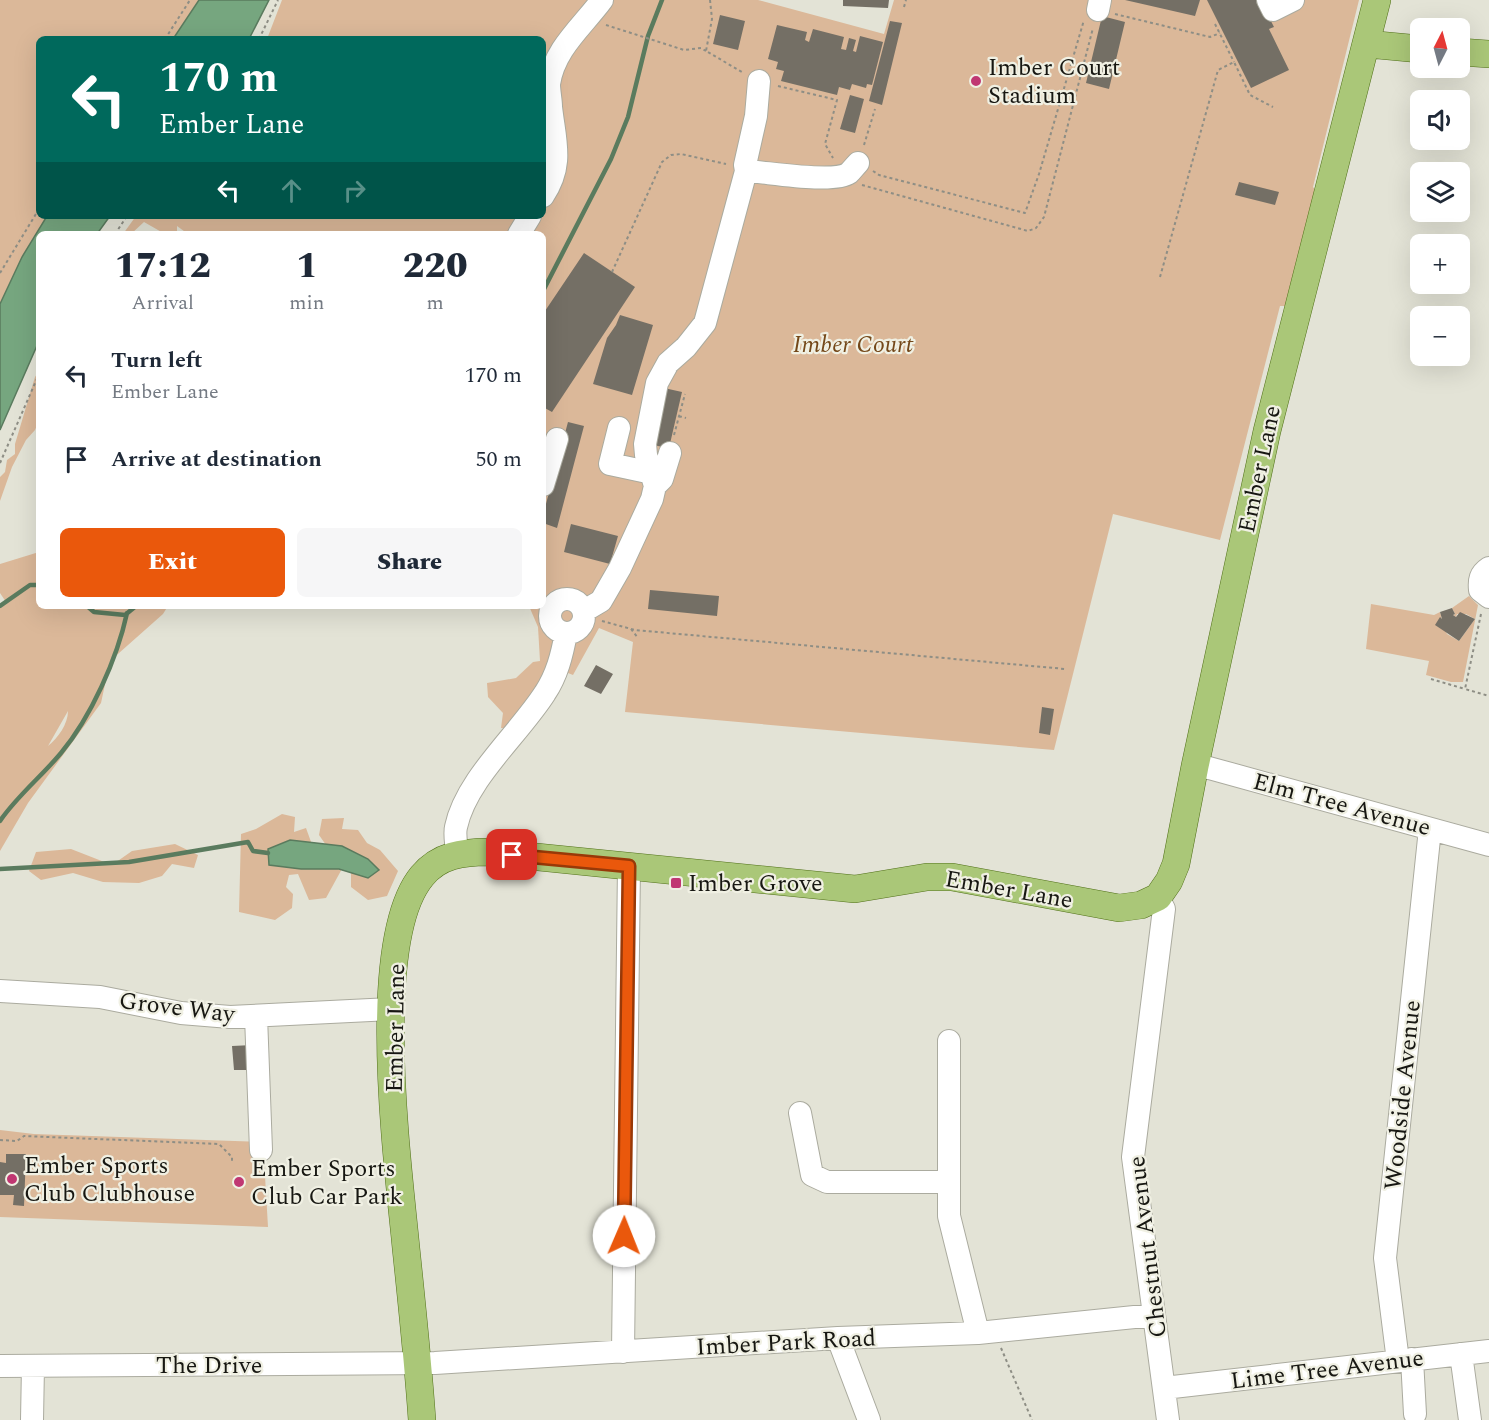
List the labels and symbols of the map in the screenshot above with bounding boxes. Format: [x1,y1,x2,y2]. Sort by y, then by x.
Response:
north arrow [1410,18,1470,78]
place label: Imber Court Stadium [988,50,1120,114]
marker: Imber Court Stadium [969,74,983,88]
park label: Imber Court [793,327,913,363]
street label: Ember Lane [1229,402,1291,536]
street label: Elm Tree Avenue [1249,764,1435,846]
pin [486,829,537,880]
street label: Ember Lane [942,861,1076,919]
place label: Imber Grove [688,866,823,902]
marker: Imber Grove [669,876,683,890]
street label: Ember Lane [377,963,415,1093]
street label: Grove Way [117,983,238,1033]
street label: Woodside Avenue [1375,998,1431,1192]
place label: Ember Sports Club Clubhouse [24,1148,195,1212]
place label: Ember Sports Club Car Park [251,1151,403,1215]
street label: Chestnut Avenue [1119,1154,1177,1340]
marker: Ember Sports Club Clubhouse [5,1172,19,1186]
marker: Ember Sports Club Car Park [232,1175,246,1189]
position arrow [592,1204,656,1268]
street label: Imber Park Road [695,1320,877,1366]
street label: Lime Tree Avenue [1228,1340,1426,1400]
street label: The Drive [156,1348,262,1384]

